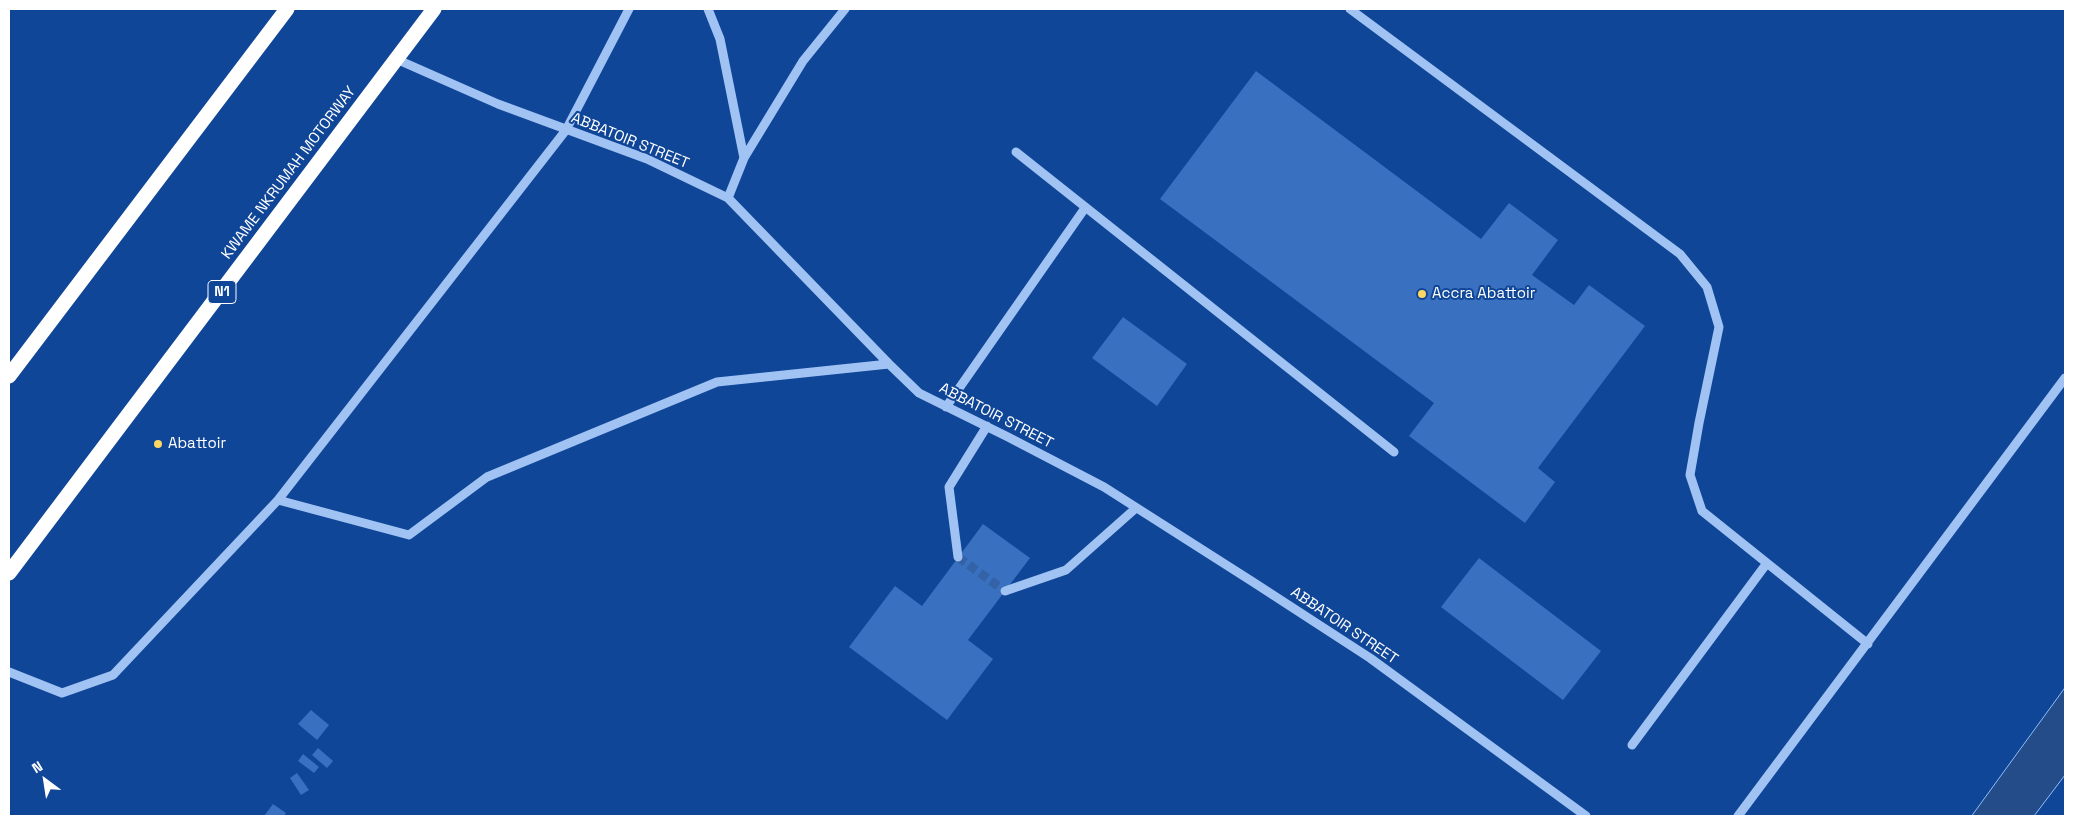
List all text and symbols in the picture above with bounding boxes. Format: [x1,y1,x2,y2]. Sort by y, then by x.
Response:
street label: KWAME NKRUMAH MOTORWAY [218,83,360,263]
street label: ABBATOIR STREET [568,109,692,173]
road number: N1 [208,280,236,304]
place label: Accra Abattoir [1432,285,1535,303]
marker: Accra Abattoir [1416,288,1428,300]
street label: ABBATOIR STREET [936,379,1056,453]
place label: Abattoir [168,435,226,453]
marker: Abattoir [152,438,164,450]
street label: ABBATOIR STREET [1287,583,1401,669]
north arrow [20,755,70,805]
text: N [29,757,46,777]

